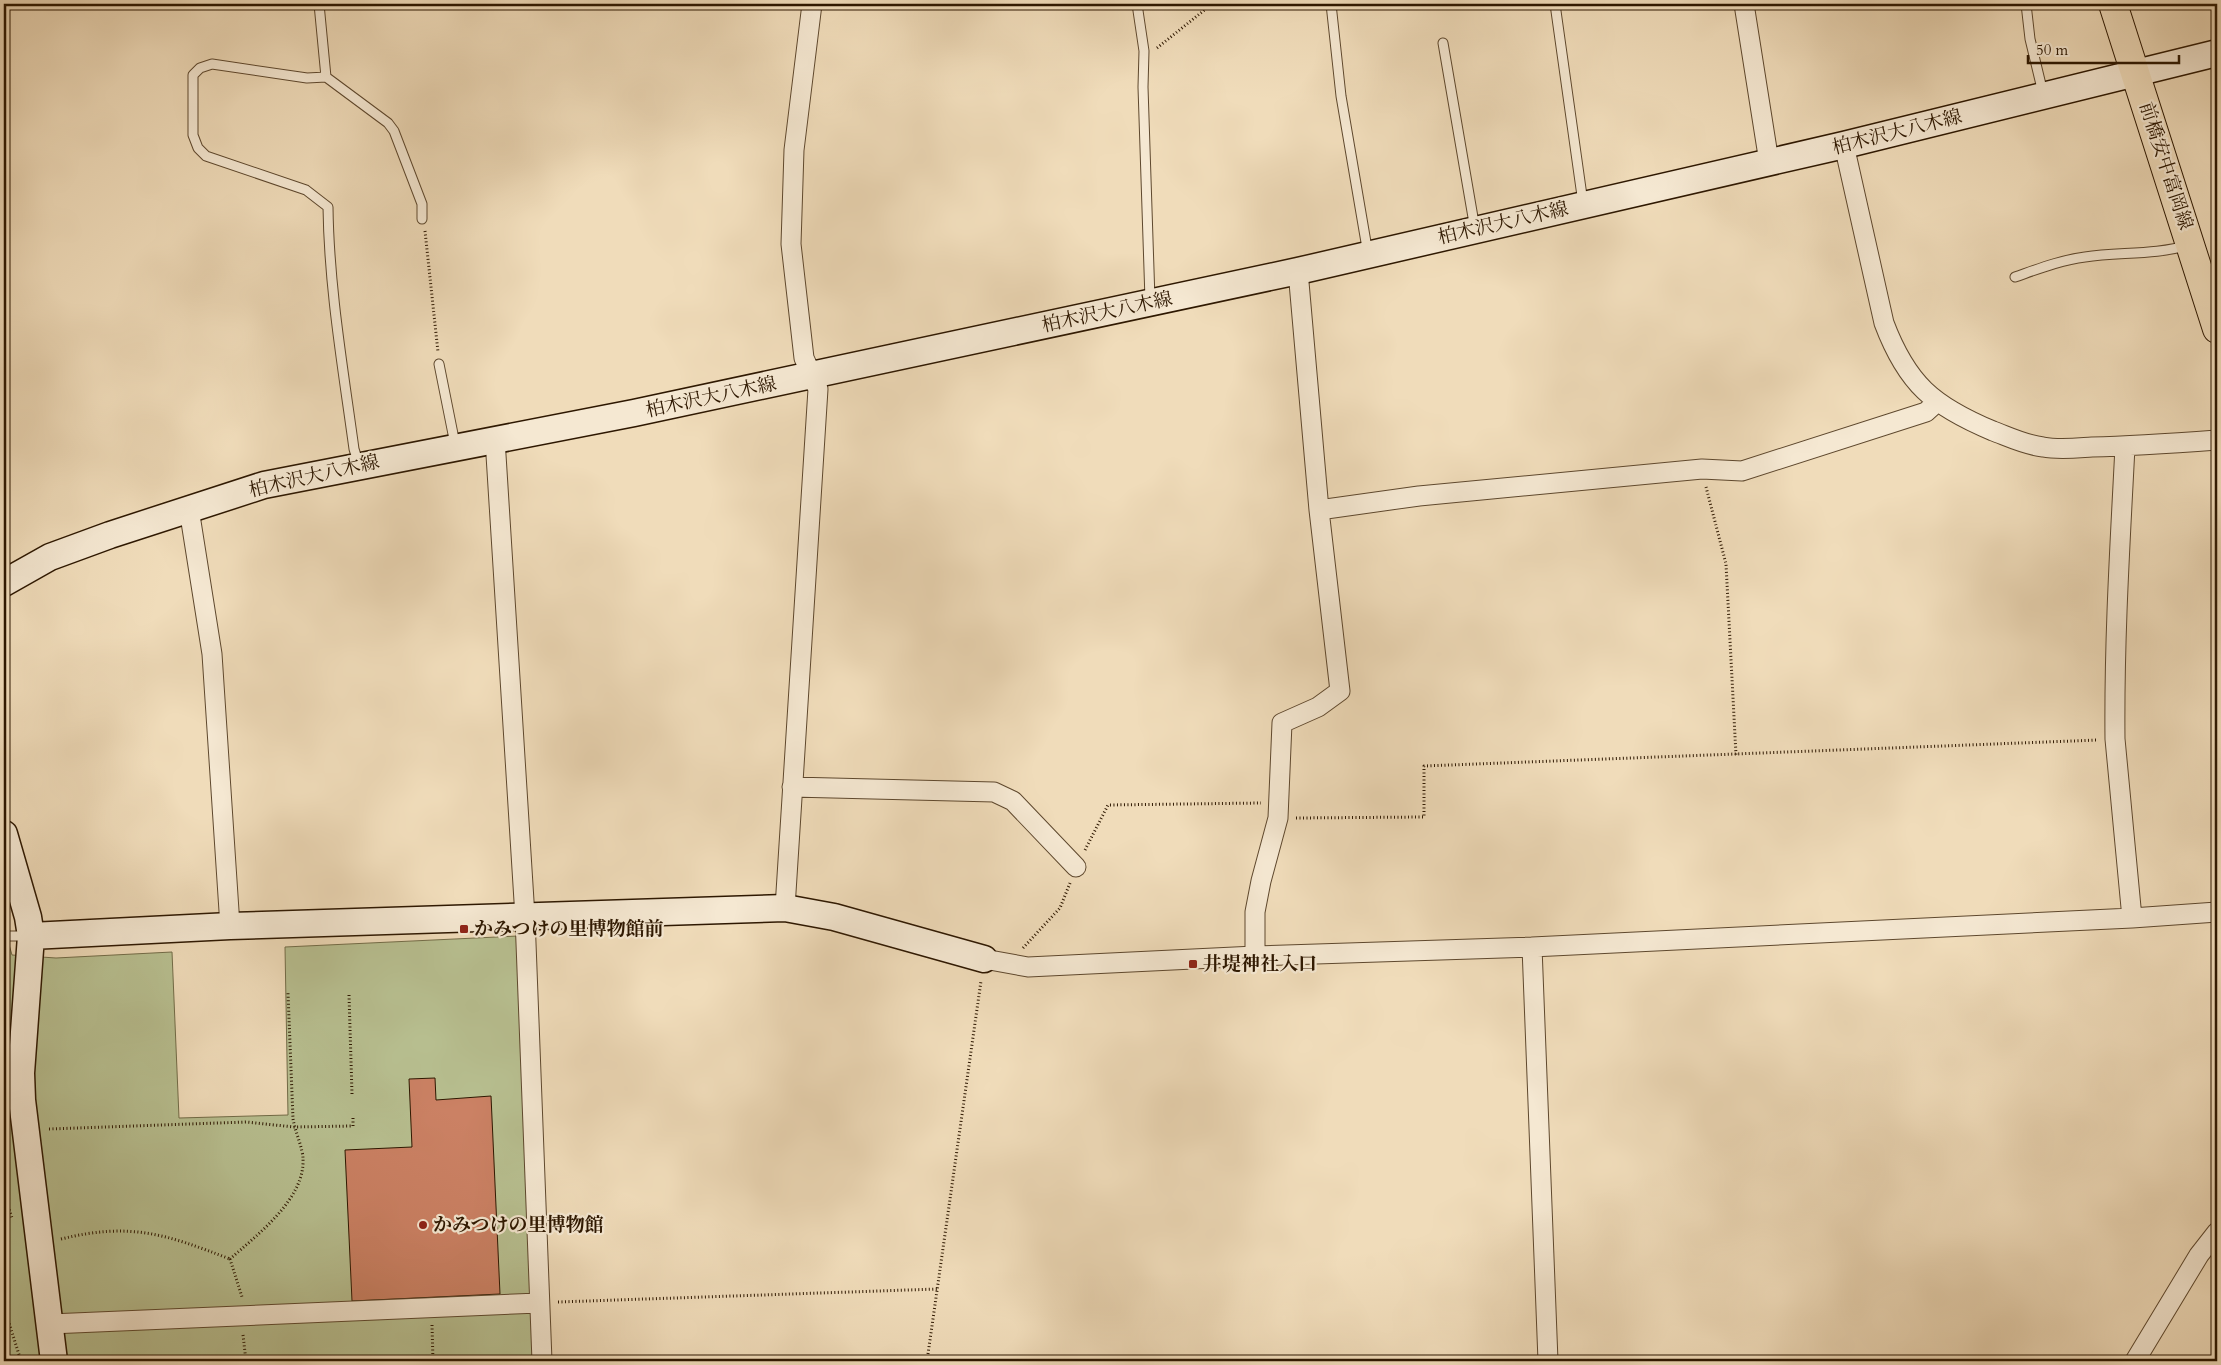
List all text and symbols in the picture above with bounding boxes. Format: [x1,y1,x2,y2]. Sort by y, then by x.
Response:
scale bar [2028,32,2180,64]
text: 50 m [2036,40,2068,60]
street label: 前橋安中富岡線 [2133,99,2199,233]
street label: 柏木沢大八木線 [1829,103,1965,161]
street label: 柏木沢大八木線 [1435,195,1571,251]
street label: 柏木沢大八木線 [1039,285,1175,339]
street label: 柏木沢大八木線 [643,370,779,424]
street label: 柏木沢大八木線 [246,448,382,504]
place label: かみつけの里博物館前 [474,916,664,942]
marker: かみつけの里博物館前 [458,923,470,935]
place label: 井堤神社入口 [1203,951,1317,977]
marker: 井堤神社入口 [1187,958,1199,970]
place label: かみつけの里博物館 [433,1212,604,1238]
marker: かみつけの里博物館 [417,1219,429,1231]

